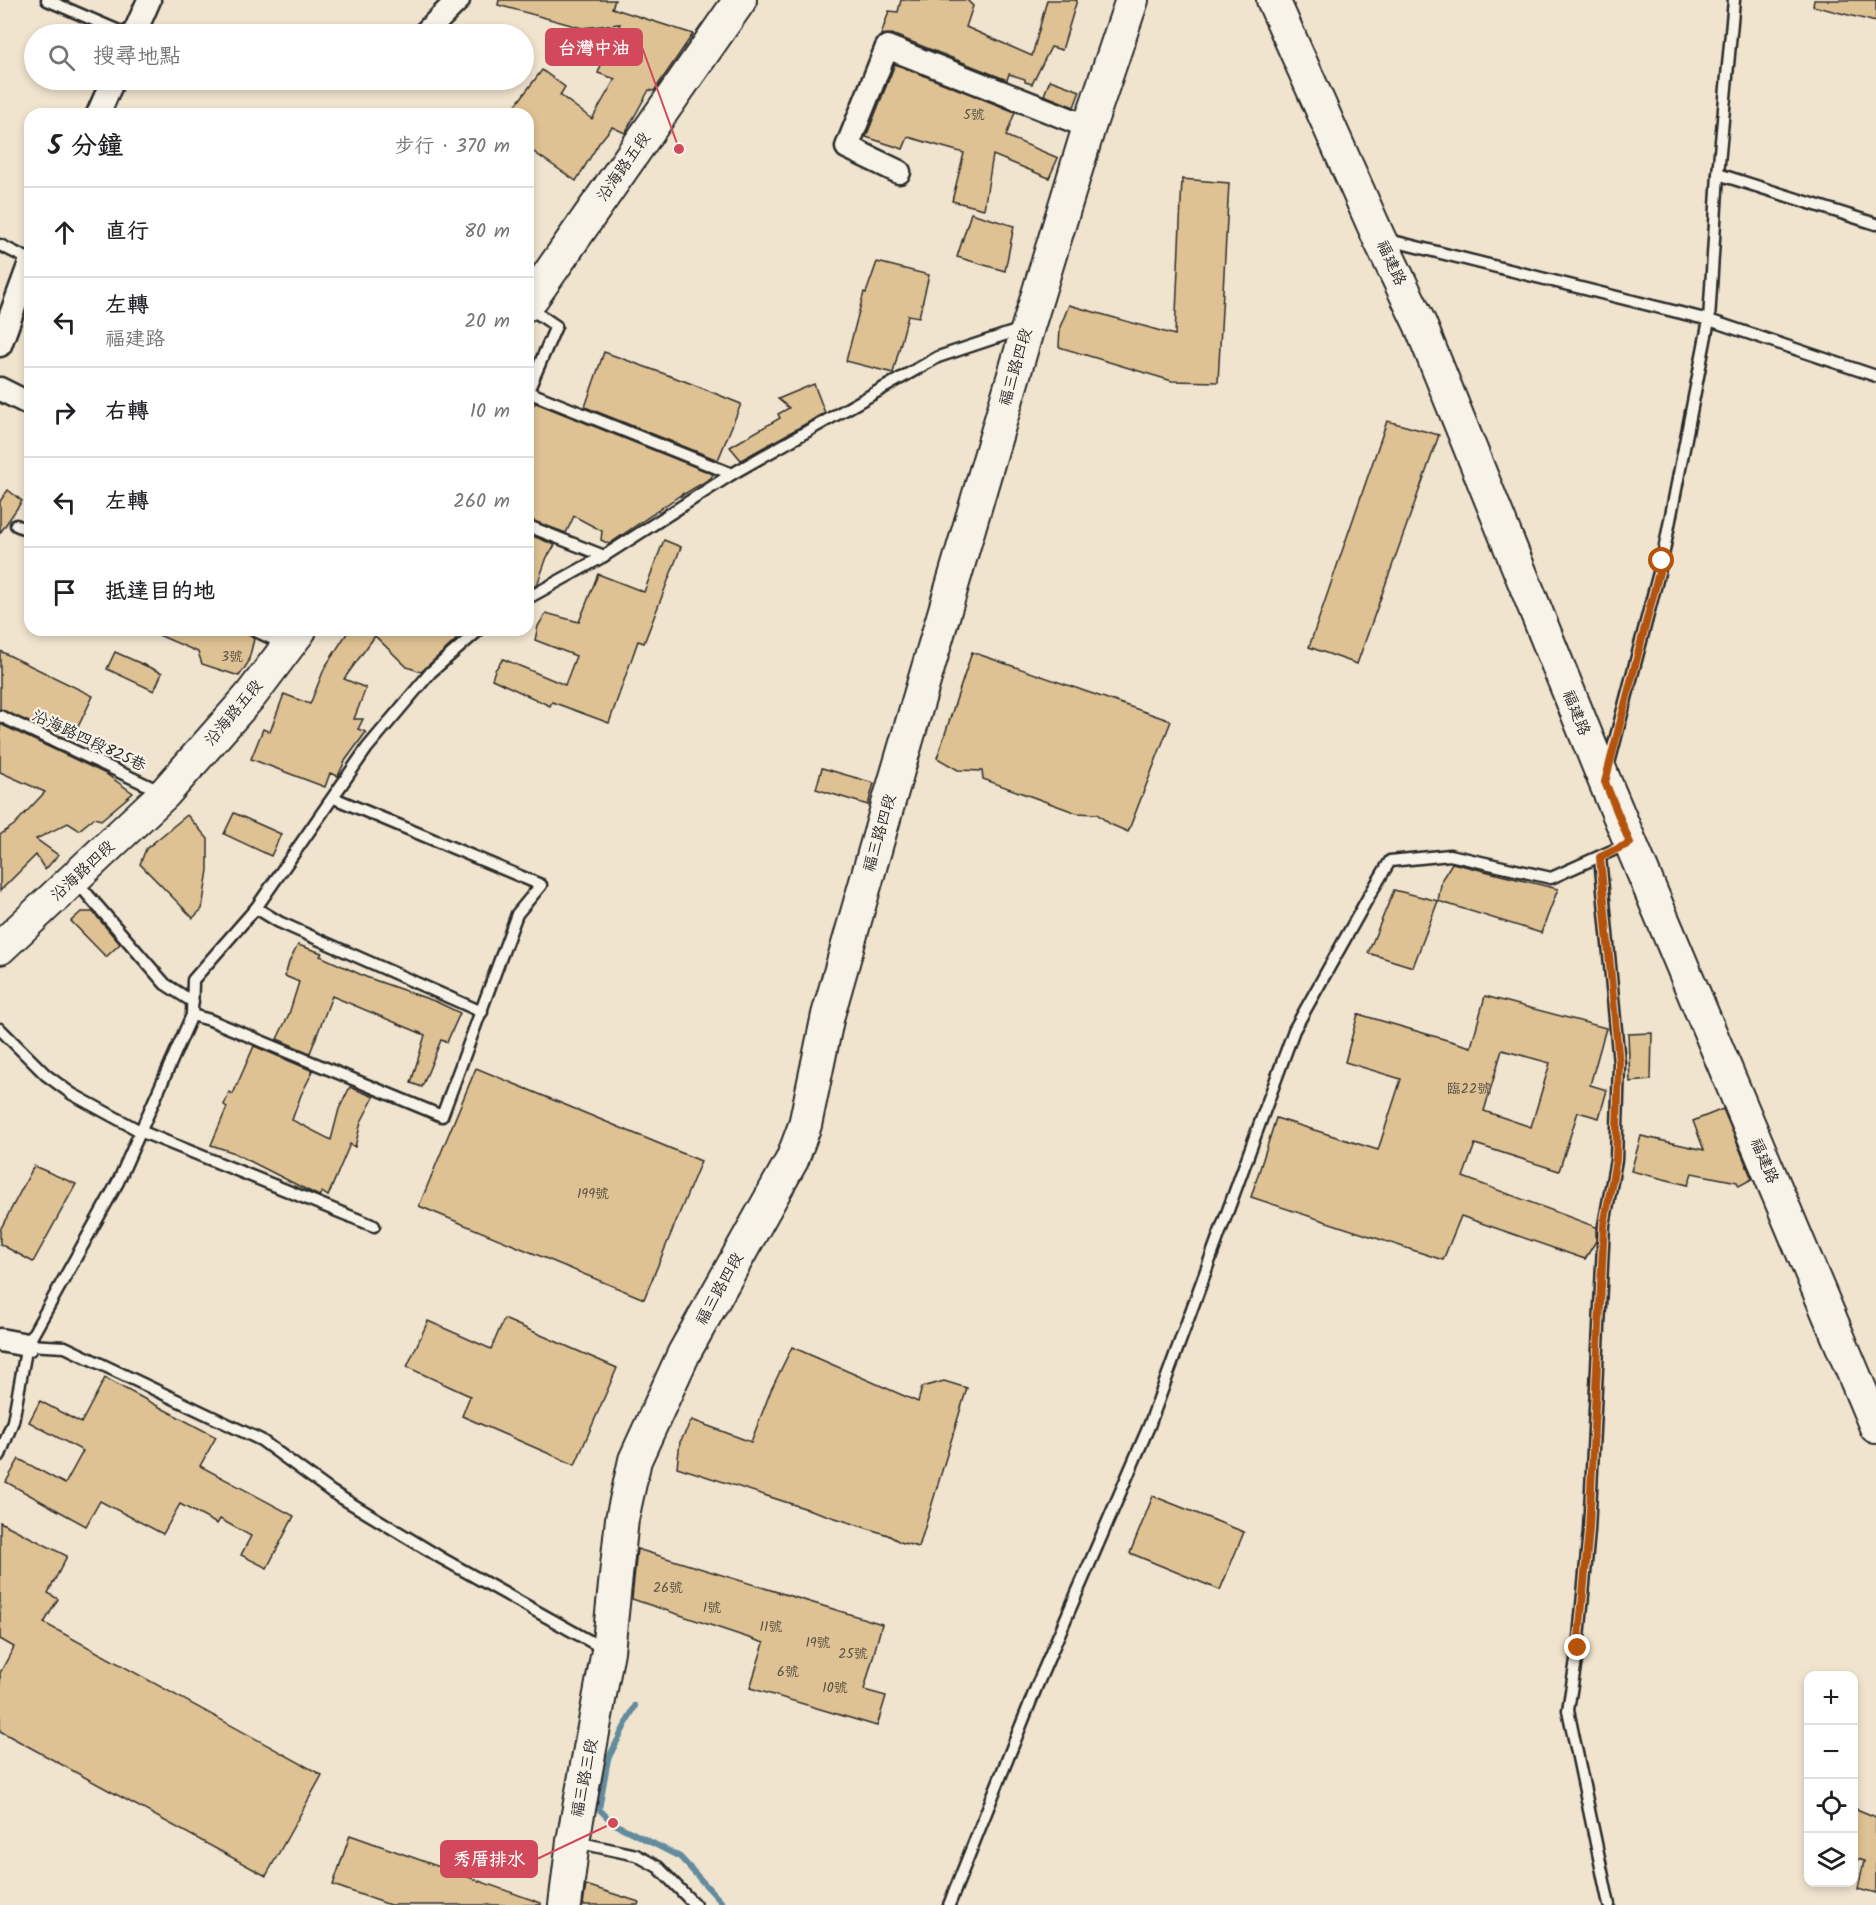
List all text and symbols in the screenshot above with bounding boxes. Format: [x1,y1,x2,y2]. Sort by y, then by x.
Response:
search box [24,24,534,90]
callout: 台灣中油 [546,29,642,65]
text: 台灣中油 [558,35,630,64]
text: 搜尋地點 [93,40,181,75]
icon: search [45,41,78,74]
house number: 5號 [963,104,985,126]
text: 5 分鐘 [48,126,123,168]
street label: 沿海路五段 [591,127,657,207]
text: 步行 · 370 m [395,131,510,163]
text: 直行 [105,215,149,250]
icon: ahead [48,216,81,249]
text: 80 m [464,216,510,248]
street label: 福建路 [1370,236,1412,290]
text: 左轉 [105,289,149,324]
icon: left [48,306,81,339]
text: 20 m [464,306,510,338]
text: 福建路 [105,324,165,356]
street label: 福三路四段 [993,325,1039,409]
text: 右轉 [105,395,149,430]
icon: right [48,396,81,429]
text: 10 m [470,396,510,428]
text: 左轉 [105,485,149,520]
icon: left [48,486,81,519]
text: 260 m [453,486,510,518]
route start [1648,547,1674,573]
text: 抵達目的地 [105,575,215,610]
icon: arrive [48,576,81,609]
house number: 3號 [221,646,243,668]
street label: 沿海路五段 [199,674,269,752]
street label: 福建路 [1555,686,1597,740]
street label: 沿海路四段825巷 [28,704,150,778]
street label: 福三路四段 [857,791,903,875]
street label: 沿海路四段 [45,835,121,907]
house number: 臨22號 [1447,1078,1491,1100]
street label: 福建路 [1743,1134,1785,1188]
house number: 199號 [577,1183,609,1205]
street label: 福三路四段 [690,1248,750,1330]
house number: 26號 [653,1577,683,1599]
house number: 1號 [703,1597,721,1619]
house number: 11號 [760,1616,782,1638]
house number: 19號 [805,1632,831,1654]
route end [1564,1634,1590,1660]
house number: 25號 [838,1643,868,1665]
house number: 6號 [777,1661,799,1683]
map controls [1804,1671,1858,1887]
button: + [1804,1671,1858,1725]
house number: 10號 [822,1677,848,1699]
button: − [1804,1725,1858,1779]
street label: 福三路三段 [565,1736,605,1820]
button: locate [1804,1779,1858,1833]
button: layers [1804,1833,1858,1887]
callout: 秀厝排水 [441,1841,537,1877]
text: 秀厝排水 [453,1846,525,1875]

